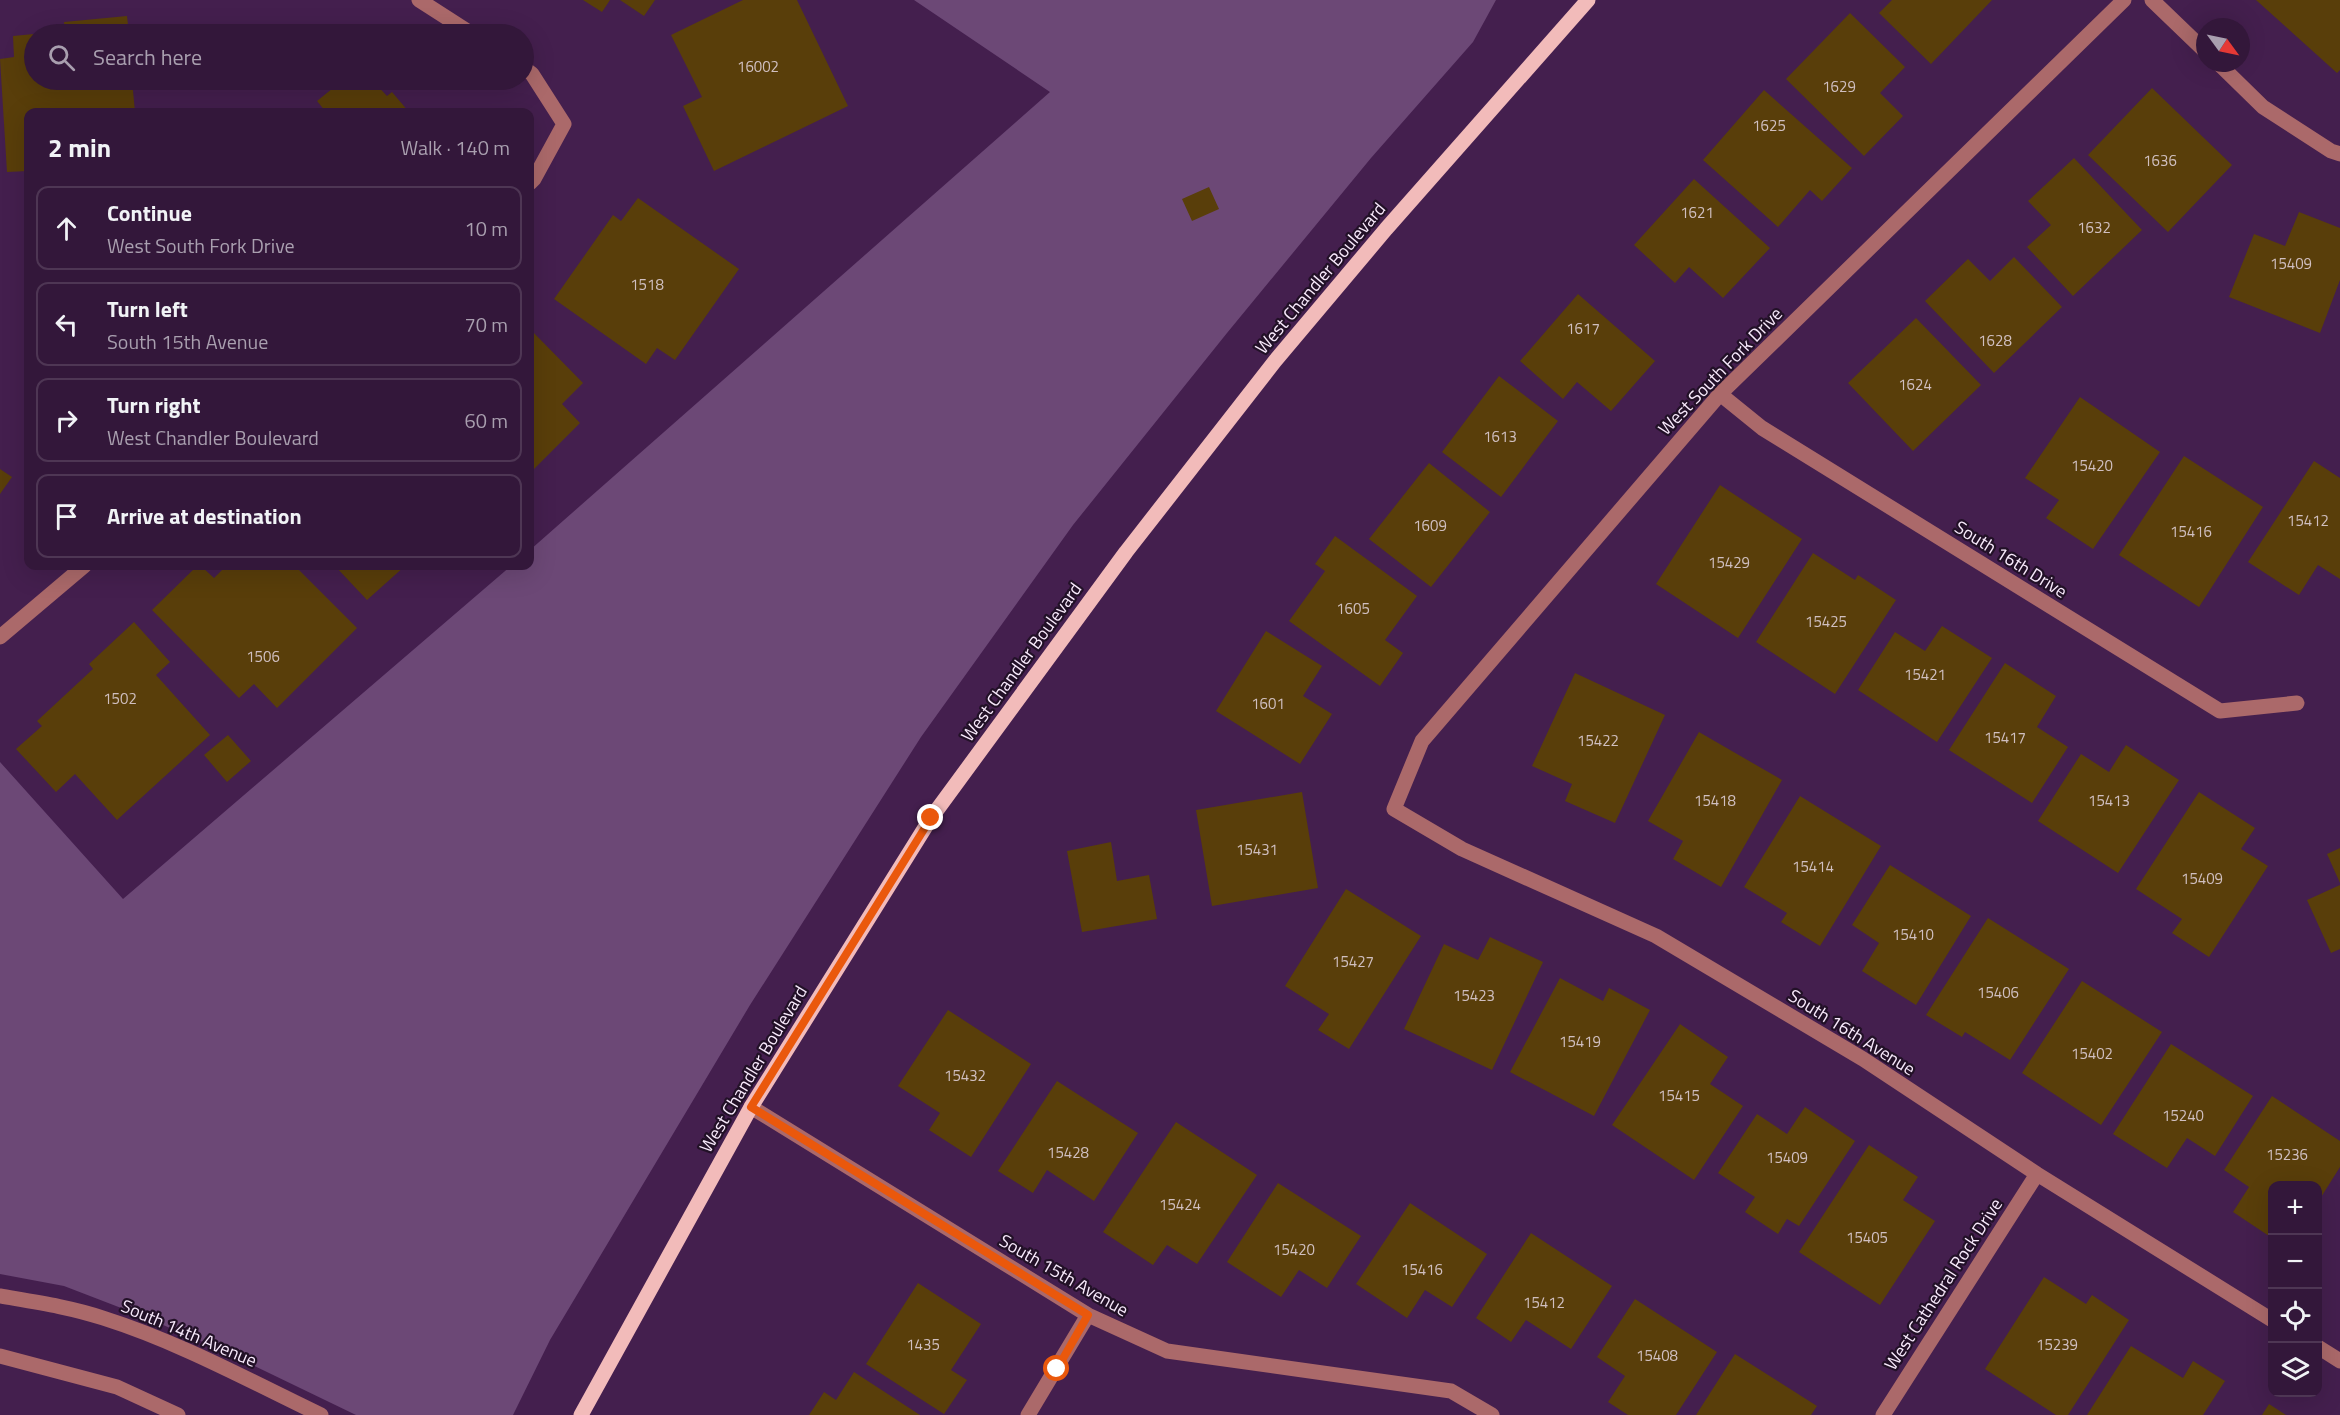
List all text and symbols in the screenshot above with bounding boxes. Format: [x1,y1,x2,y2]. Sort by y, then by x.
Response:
north arrow [2196,18,2250,72]
search box [24,24,534,90]
text: Search here [93,40,202,74]
icon: search [45,41,78,74]
house number: 16002 [737,55,779,78]
house number: 1629 [1822,75,1856,98]
house number: 1625 [1752,114,1786,137]
text: 2 min [48,128,111,167]
text: Walk · 140 m [401,132,510,163]
house number: 1636 [2143,149,2177,172]
text: Continue [107,196,192,230]
street label: West Chandler Boulevard [1248,196,1392,360]
house number: 1621 [1680,201,1714,224]
icon: ahead [50,212,83,245]
text: 10 m [464,213,508,244]
house number: 1632 [2077,216,2111,239]
text: West South Fork Drive [107,230,295,261]
house number: 15409 [2270,252,2312,275]
house number: 1518 [630,273,664,296]
text: Turn left [107,292,188,326]
street label: West South Fork Drive [1652,301,1788,441]
icon: left [50,308,83,341]
text: 70 m [464,309,508,340]
house number: 1617 [1566,317,1600,340]
text: South 15th Avenue [107,326,268,357]
house number: 1628 [1978,329,2012,352]
house number: 1624 [1898,373,1932,396]
text: Turn right [107,388,201,422]
icon: right [50,404,83,437]
text: 60 m [464,405,508,436]
text: West Chandler Boulevard [107,422,319,453]
house number: 1613 [1483,425,1517,448]
house number: 15420 [2071,454,2113,477]
text: Arrive at destination [107,499,302,533]
icon: arrive [50,500,83,533]
house number: 15412 [2287,509,2329,532]
house number: 1609 [1413,514,1447,537]
street label: South 16th Drive [1949,514,2073,604]
house number: 15416 [2170,520,2212,543]
house number: 15429 [1708,551,1750,574]
street label: West Chandler Boulevard [954,577,1088,747]
house number: 1605 [1336,597,1370,620]
house number: 15425 [1805,610,1847,633]
house number: 1506 [246,645,280,668]
house number: 15421 [1904,663,1946,686]
house number: 1502 [103,687,137,710]
house number: 1601 [1251,692,1285,715]
house number: 15417 [1984,726,2026,749]
house number: 15422 [1577,729,1619,752]
house number: 15418 [1694,789,1736,812]
house number: 15413 [2088,789,2130,812]
route end [917,804,943,830]
house number: 15431 [1236,838,1278,861]
house number: 15414 [1792,855,1834,878]
house number: 15409 [2181,867,2223,890]
house number: 15410 [1892,923,1934,946]
house number: 15427 [1332,950,1374,973]
street label: West Chandler Boulevard [692,980,814,1158]
house number: 15406 [1977,981,2019,1004]
street label: South 16th Avenue [1783,982,1921,1082]
house number: 15423 [1453,984,1495,1007]
house number: 15419 [1559,1030,1601,1053]
house number: 15402 [2071,1042,2113,1065]
house number: 15432 [944,1064,986,1087]
house number: 15415 [1658,1084,1700,1107]
house number: 15240 [2162,1104,2204,1127]
house number: 15428 [1047,1141,1089,1164]
house number: 15236 [2266,1143,2308,1166]
house number: 15409 [1766,1146,1808,1169]
map controls [2268,1181,2322,1397]
button: + [2268,1181,2322,1235]
house number: 15424 [1159,1193,1201,1216]
street label: West Cathedral Rock Drive [1877,1193,2009,1375]
house number: 15405 [1846,1226,1888,1249]
street label: South 15th Avenue [994,1227,1134,1323]
button: − [2268,1235,2322,1289]
house number: 15420 [1273,1238,1315,1261]
house number: 15416 [1401,1258,1443,1281]
button: locate [2268,1289,2322,1343]
house number: 15412 [1523,1291,1565,1314]
street label: South 14th Avenue [117,1292,261,1374]
house number: 1435 [906,1333,940,1356]
house number: 15239 [2036,1333,2078,1356]
button: layers [2268,1343,2322,1397]
house number: 15408 [1636,1344,1678,1367]
route start [1043,1355,1069,1381]

